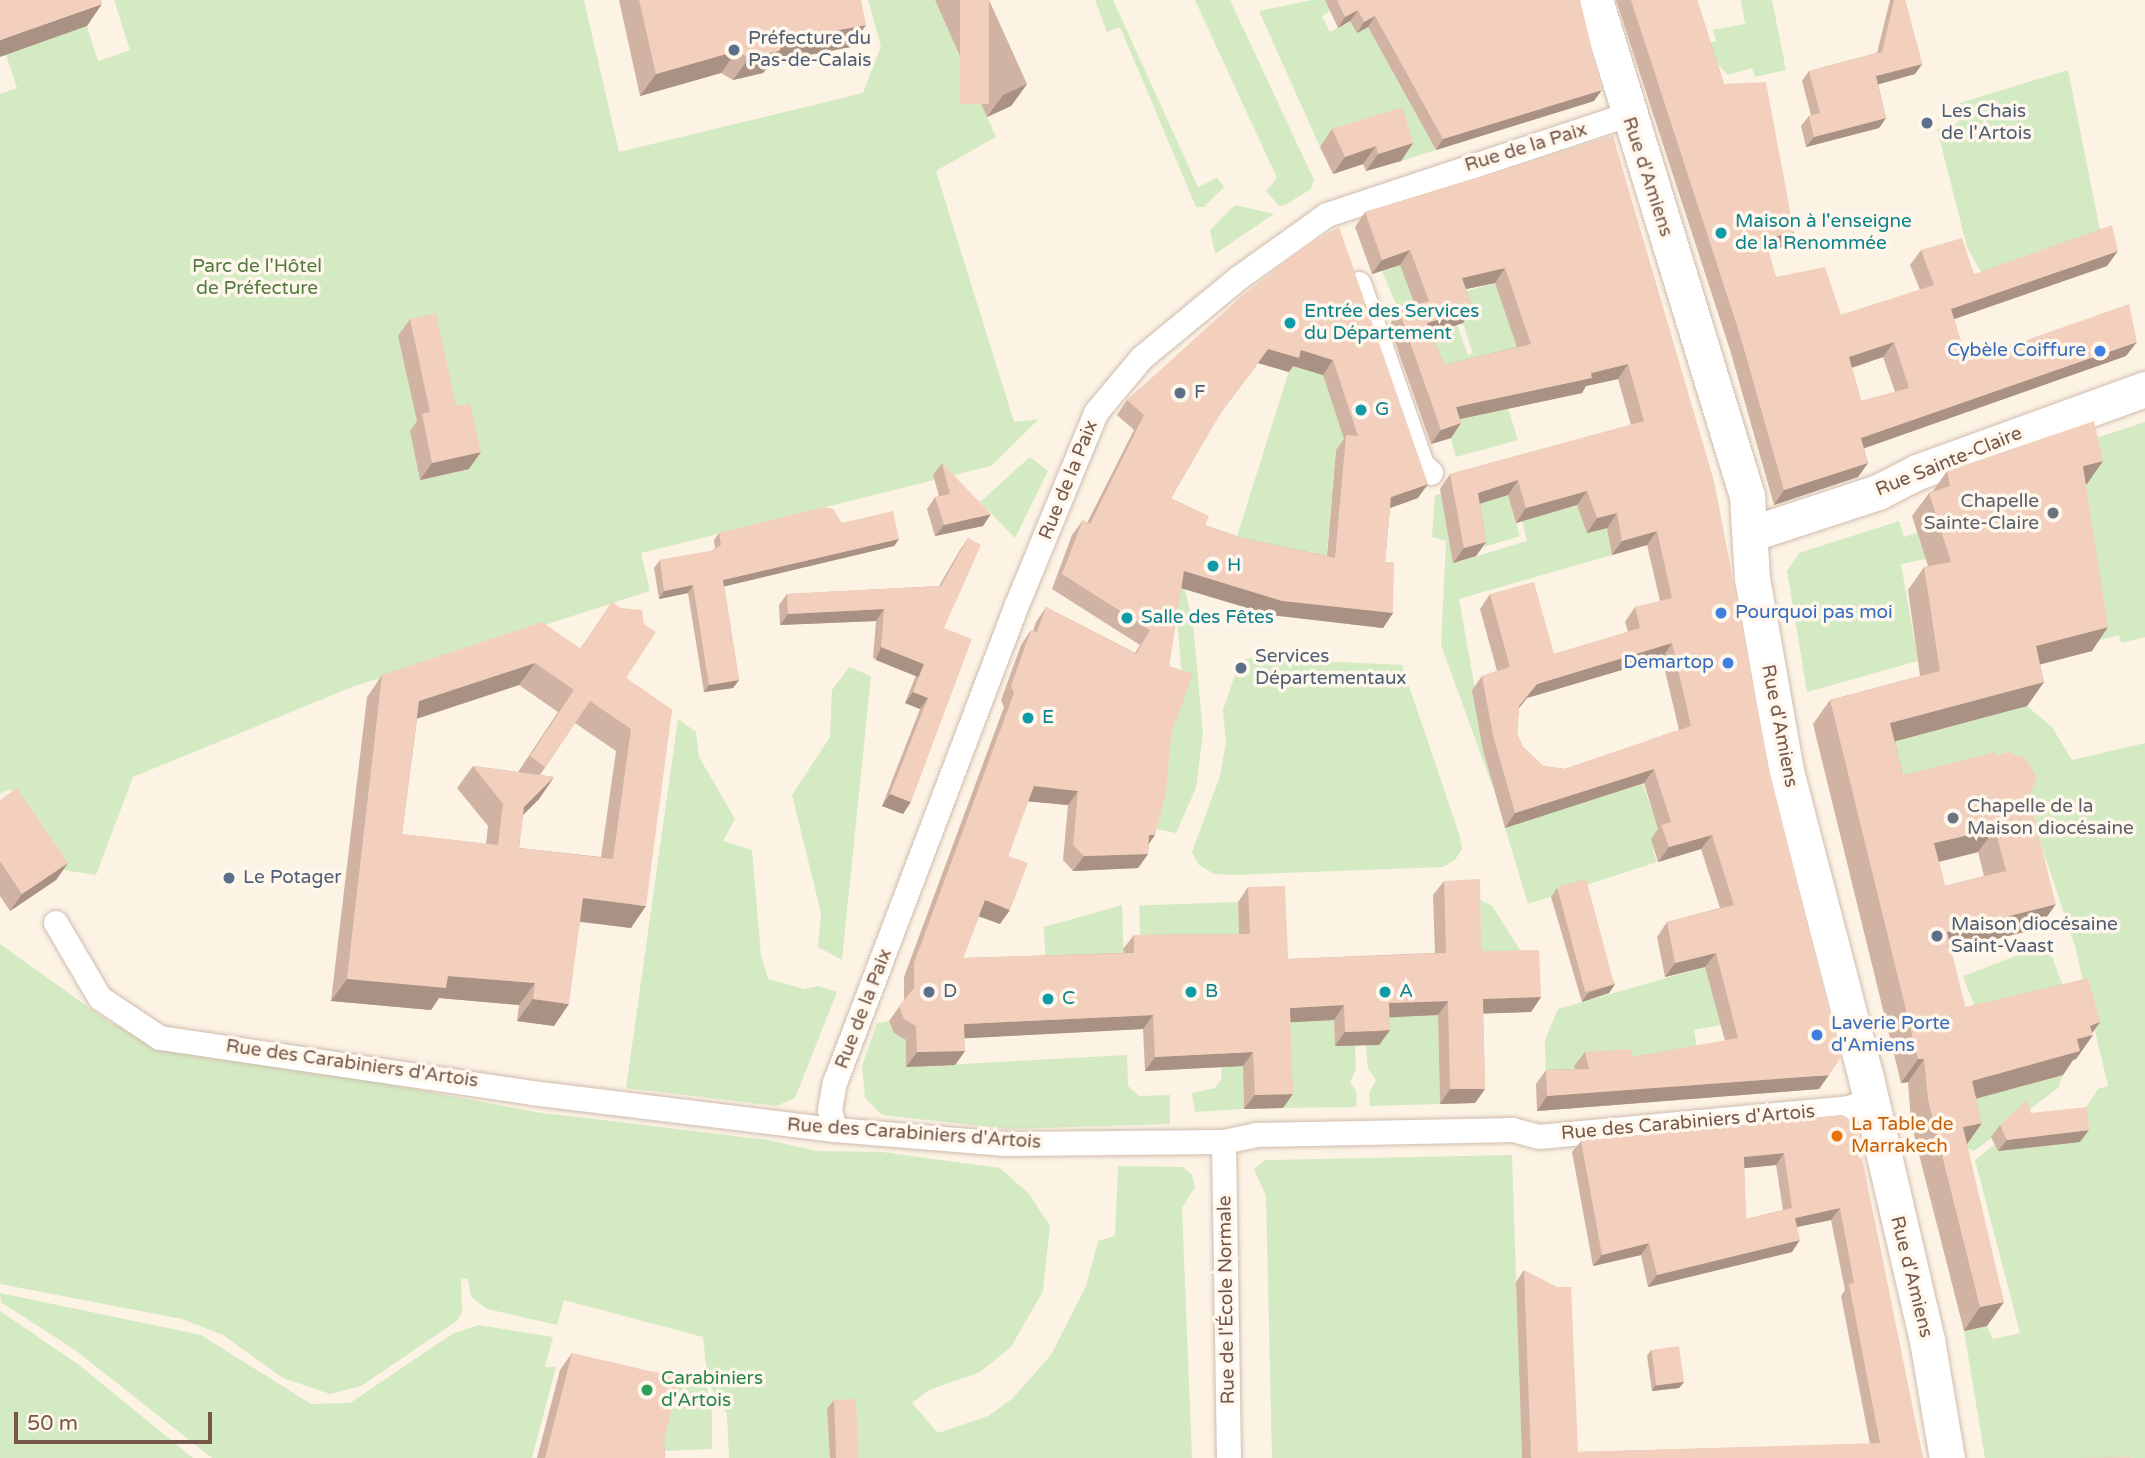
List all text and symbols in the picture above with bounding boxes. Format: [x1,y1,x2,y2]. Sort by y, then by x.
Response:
place label: Préfecture du Pas-de-Calais [748,28,871,72]
marker: Préfecture du Pas-de-Calais [726,42,742,58]
place label: Les Chais de l'Artois [1941,101,2031,145]
street label: Rue d'Amiens [1617,114,1677,240]
marker: Les Chais de l'Artois [1919,115,1935,131]
street label: Rue de la Paix [1462,119,1590,177]
place label: Maison à l'enseigne de la Renommée [1735,211,1912,255]
marker: Maison à l'enseigne de la Renommée [1713,225,1729,241]
park label: Parc de l'Hôtel de Préfecture [192,256,322,300]
place label: Entrée des Services du Département [1304,301,1479,345]
marker: Entrée des Services du Département [1282,315,1298,331]
place label: Cybèle Coiffure [1947,340,2086,362]
marker: Cybèle Coiffure [2092,343,2108,359]
place label: F [1194,382,1206,404]
marker: F [1172,385,1188,401]
place label: G [1375,399,1389,421]
marker: G [1353,402,1369,418]
street label: Rue de la Paix [1035,417,1103,543]
street label: Rue Sainte-Claire [1872,422,2026,502]
place label: Chapelle Sainte-Claire [1924,491,2039,535]
marker: Chapelle Sainte-Claire [2045,505,2061,521]
place label: H [1227,555,1241,577]
marker: H [1205,558,1221,574]
place label: Pourquoi pas moi [1735,602,1893,624]
marker: Pourquoi pas moi [1713,605,1729,621]
place label: Salle des Fêtes [1141,607,1274,629]
marker: Salle des Fêtes [1119,610,1135,626]
place label: Services Départementaux [1255,646,1406,690]
place label: Demartop [1623,652,1714,674]
marker: Demartop [1720,655,1736,671]
marker: Services Départementaux [1233,660,1249,676]
street label: Rue d'Amiens [1756,663,1802,789]
place label: E [1042,707,1054,729]
marker: E [1020,710,1036,726]
place label: Chapelle de la Maison diocésaine [1967,796,2134,840]
marker: Chapelle de la Maison diocésaine [1945,810,1961,826]
place label: Le Potager [243,867,342,889]
marker: Le Potager [221,870,237,886]
place label: Maison diocésaine Saint-Vaast [1951,914,2118,958]
marker: Maison diocésaine Saint-Vaast [1929,928,1945,944]
street label: Rue de la Paix [831,946,897,1072]
place label: D [943,981,957,1003]
place label: B [1205,981,1218,1003]
place label: A [1399,981,1413,1003]
marker: D [921,984,937,1000]
marker: B [1183,984,1199,1000]
marker: A [1377,984,1393,1000]
place label: C [1062,988,1075,1010]
marker: C [1040,991,1056,1007]
place label: Laverie Porte d'Amiens [1831,1013,1950,1057]
marker: Laverie Porte d'Amiens [1809,1027,1825,1043]
street label: Rue des Carabiniers d'Artois [224,1035,480,1093]
street label: Rue des Carabiniers d'Artois [1560,1101,1816,1145]
street label: Rue des Carabiniers d'Artois [786,1114,1042,1154]
place label: La Table de Marrakech [1851,1114,1953,1158]
marker: La Table de Marrakech [1829,1128,1845,1144]
street label: Rue de l'École Normale [1214,1195,1240,1405]
street label: Rue d'Amiens [1885,1214,1937,1340]
place label: Carabiniers d'Artois [661,1368,763,1412]
marker: Carabiniers d'Artois [639,1382,655,1398]
scale bar [18,1398,215,1442]
text: 50 m [27,1411,78,1436]

